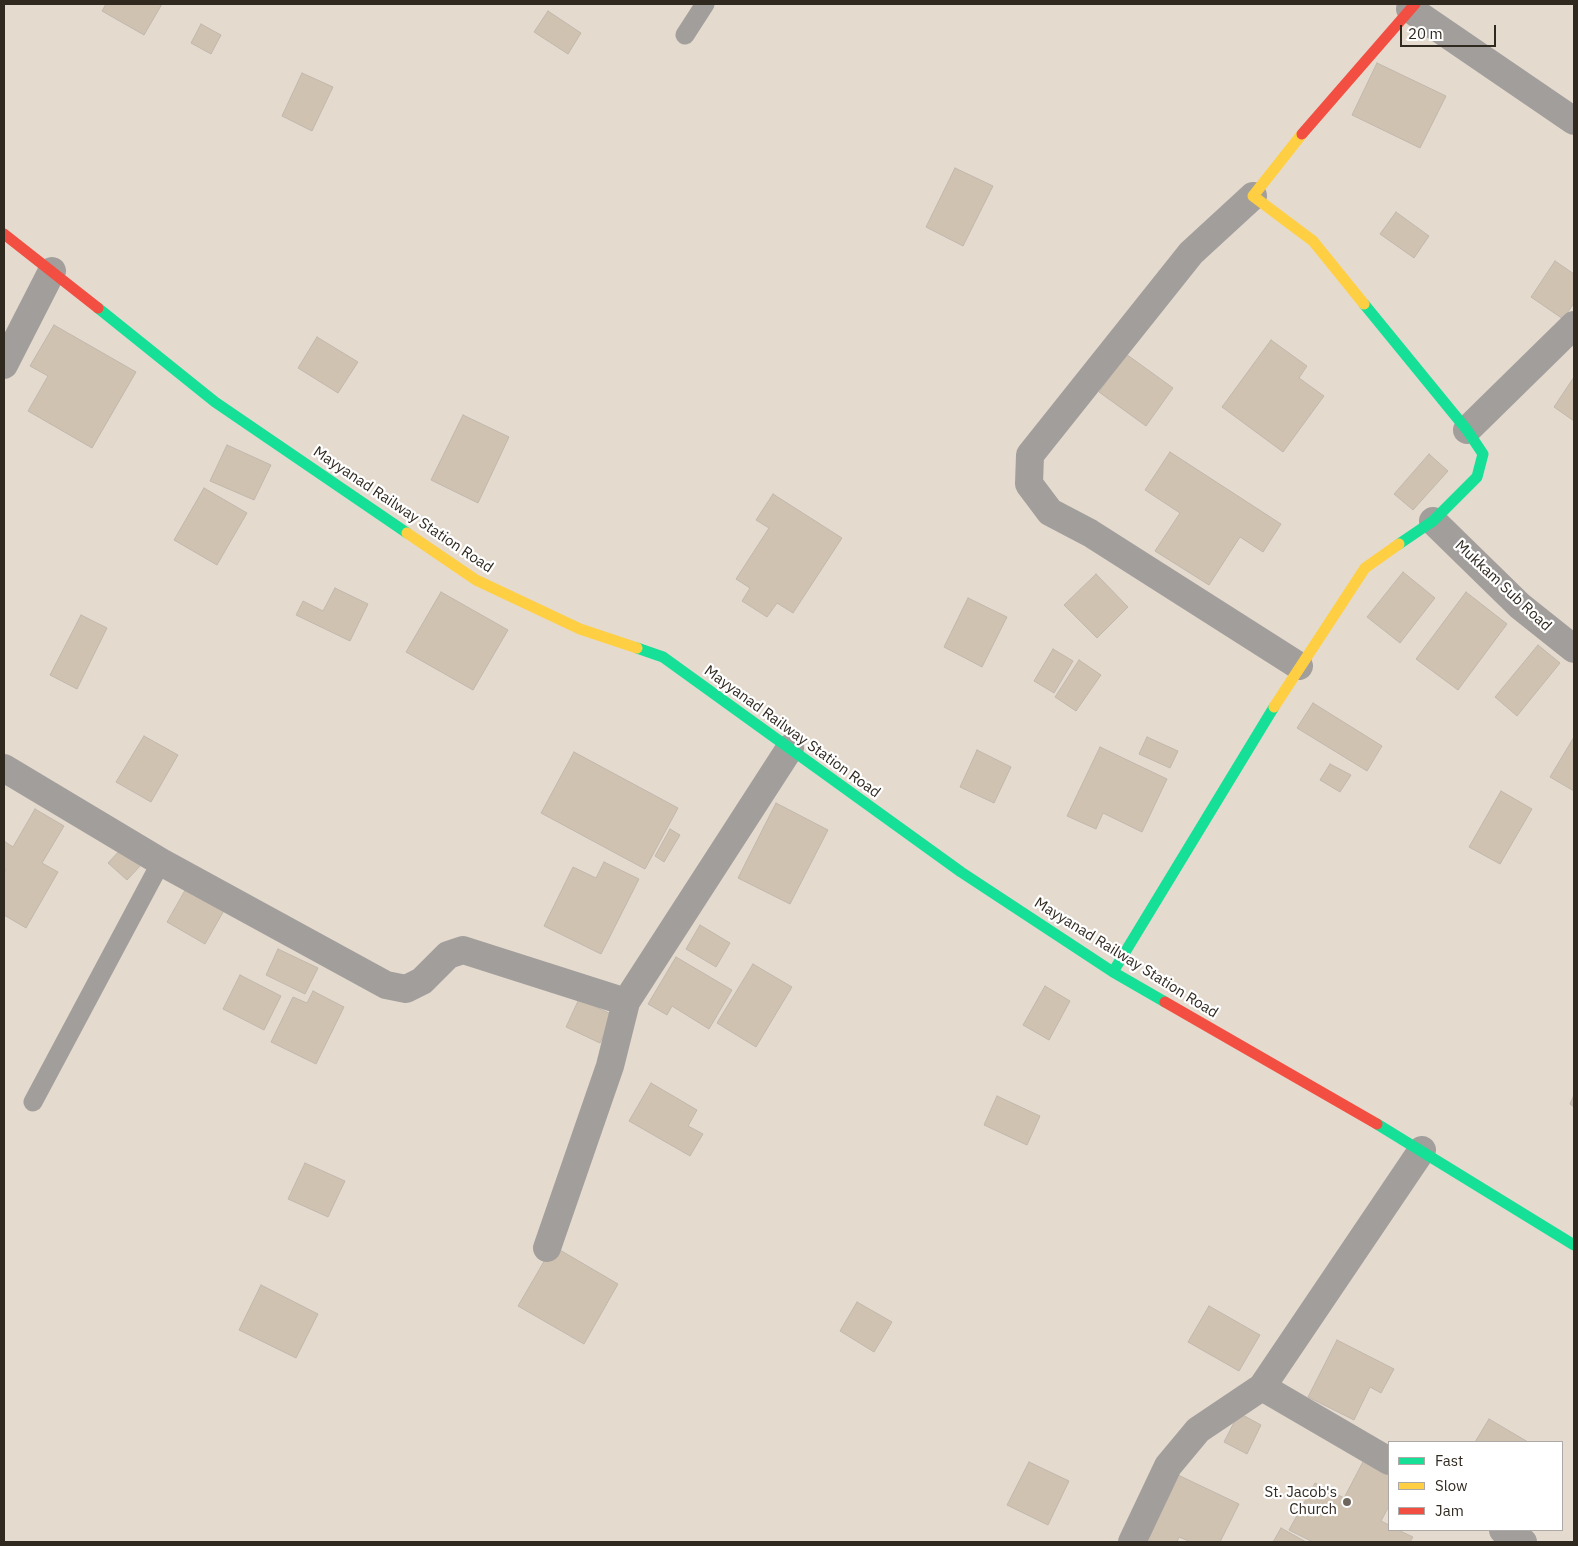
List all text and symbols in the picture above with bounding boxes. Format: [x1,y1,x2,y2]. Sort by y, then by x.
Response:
scale bar [1403,15,1499,47]
text: 20 m [1408,24,1443,43]
street label: Mayyanad Railway Station Road [310,443,496,577]
street label: Mukkam Sub Road [1451,537,1555,635]
street label: Mayyanad Railway Station Road [700,662,884,802]
street label: Mayyanad Railway Station Road [1031,894,1221,1022]
legend [1388,1441,1563,1531]
text: Fast [1435,1451,1463,1470]
text: Slow [1435,1476,1468,1495]
place label: St. Jacob's Church [1265,1484,1337,1519]
marker: St. Jacob's Church [1341,1496,1353,1508]
text: Jam [1435,1501,1464,1520]

